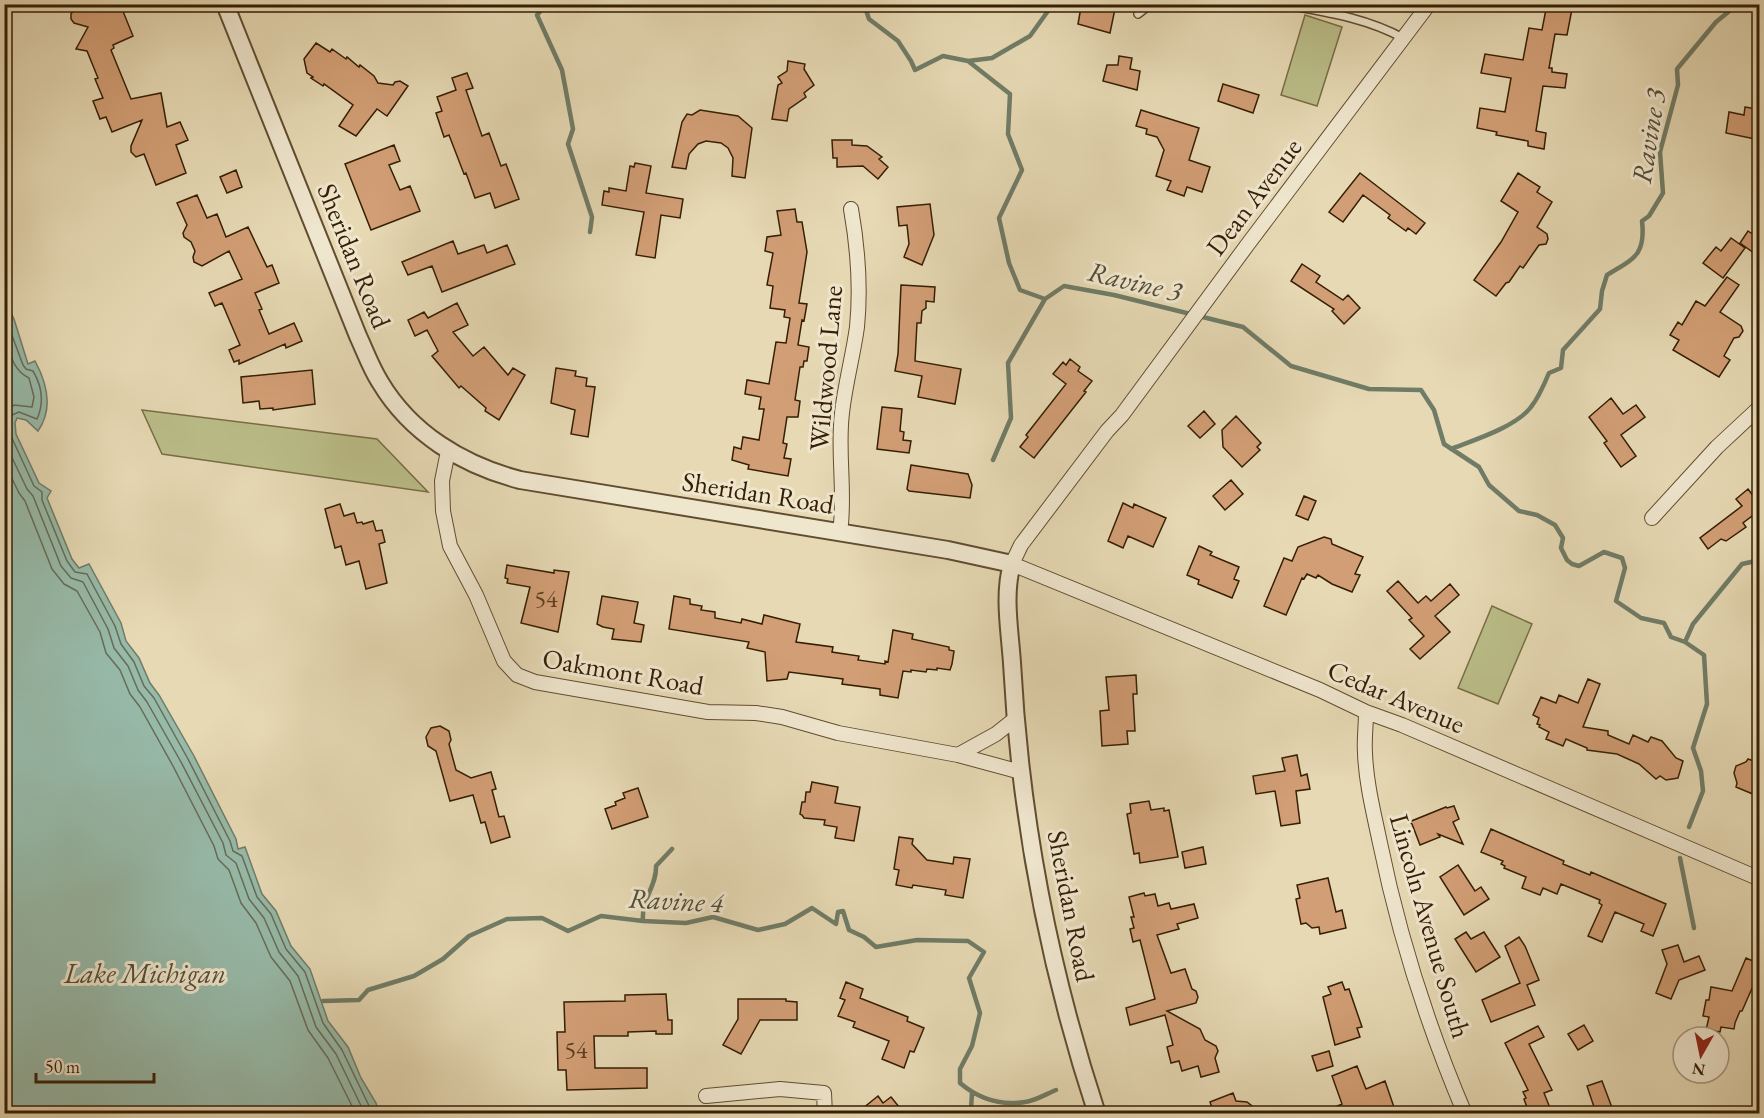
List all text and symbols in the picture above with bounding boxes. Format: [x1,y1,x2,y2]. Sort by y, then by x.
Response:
water label: Ravine 3 [1623,85,1673,186]
street label: Dean Avenue [1198,131,1309,263]
street label: Sheridan Road [310,178,400,334]
water label: Ravine 3 [1084,253,1186,309]
street label: Wildwood Lane [801,284,850,452]
street label: Sheridan Road [680,463,837,522]
house number: 54 [534,583,558,614]
street label: Oakmont Road [540,640,707,703]
street label: Cedar Avenue [1322,652,1470,741]
street label: Lincoln Avenue South [1382,810,1479,1042]
street label: Sheridan Road [1040,827,1103,985]
water label: Ravine 4 [627,880,725,921]
water label: Lake Michigan [63,955,226,991]
north arrow [1671,1025,1731,1085]
house number: 54 [564,1034,588,1065]
scale bar [36,1046,154,1084]
text: 50 m [45,1055,80,1078]
text: N [1691,1058,1707,1081]

